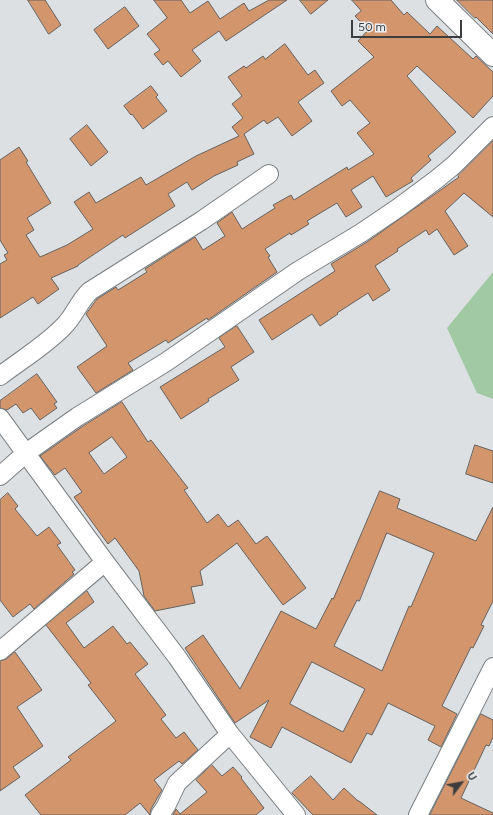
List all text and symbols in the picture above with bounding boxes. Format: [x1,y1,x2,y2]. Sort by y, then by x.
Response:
scale bar [353,12,464,38]
text: 50 m [358,20,386,34]
north arrow [441,763,481,803]
text: U [464,770,479,783]

